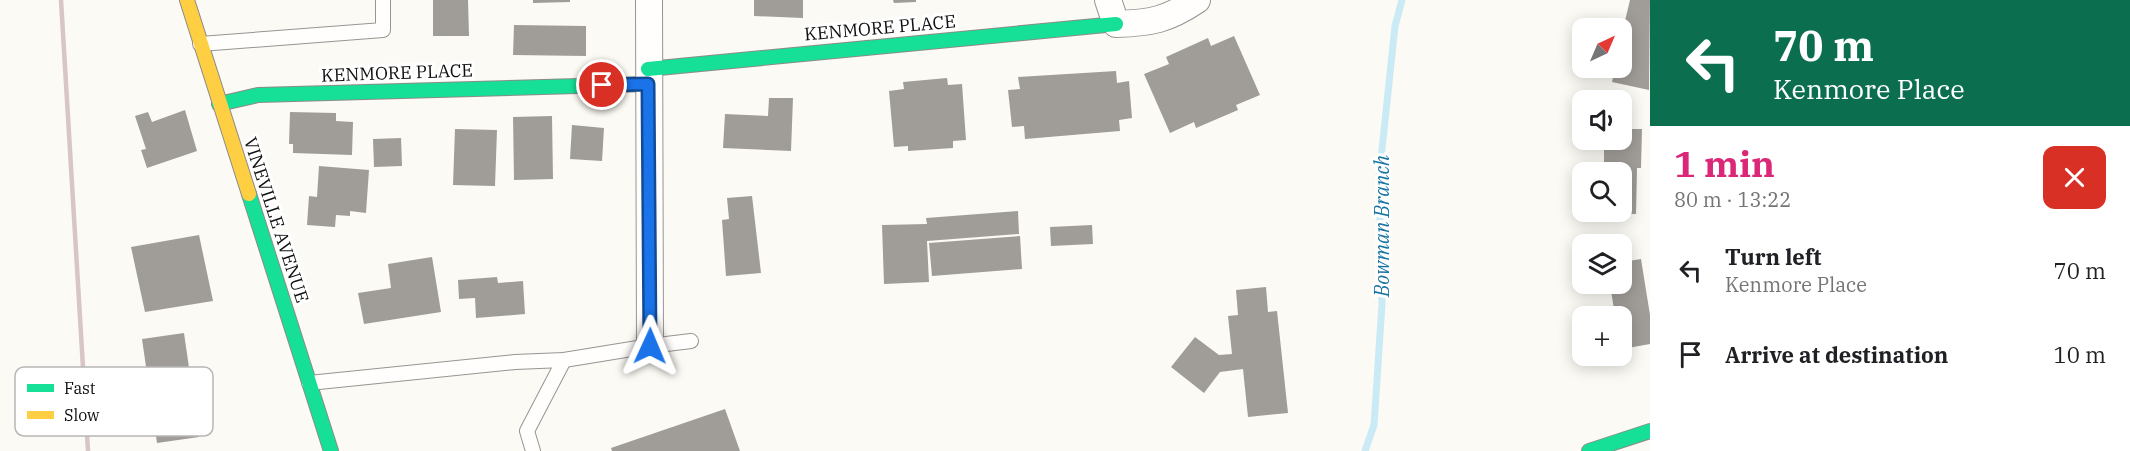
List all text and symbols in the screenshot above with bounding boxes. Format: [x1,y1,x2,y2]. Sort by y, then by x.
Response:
street label: KENMORE PLACE [803,9,957,46]
north arrow [1572,18,1632,78]
map controls [1572,18,1632,366]
text: 70 m [1773,18,1874,73]
icon: left [1674,24,1752,102]
street label: KENMORE PLACE [321,58,473,87]
pin [576,59,627,110]
icon: arrive [585,68,618,101]
text: Kenmore Place [1773,71,1965,106]
button: sound [1572,90,1632,150]
street label: VINEVILLE AVENUE [239,134,314,305]
text: 1 min [1674,140,1775,187]
button: close [2043,146,2106,209]
water label: Bowman Branch [1368,155,1395,298]
button: search [1572,162,1632,222]
text: 80 m · 13:22 [1674,186,1791,213]
button: layers [1572,234,1632,294]
text: Turn left [1725,242,1821,271]
icon: left [1674,254,1707,287]
text: 70 m [2054,256,2106,285]
text: Kenmore Place [1725,271,1867,298]
button: + [1572,306,1632,366]
position arrow [618,314,682,378]
icon: arrive [1674,338,1707,371]
text: Arrive at destination [1725,340,1948,369]
text: 10 m [2054,340,2106,369]
legend [15,367,213,436]
text: Fast [64,378,96,398]
text: Slow [64,405,100,425]

